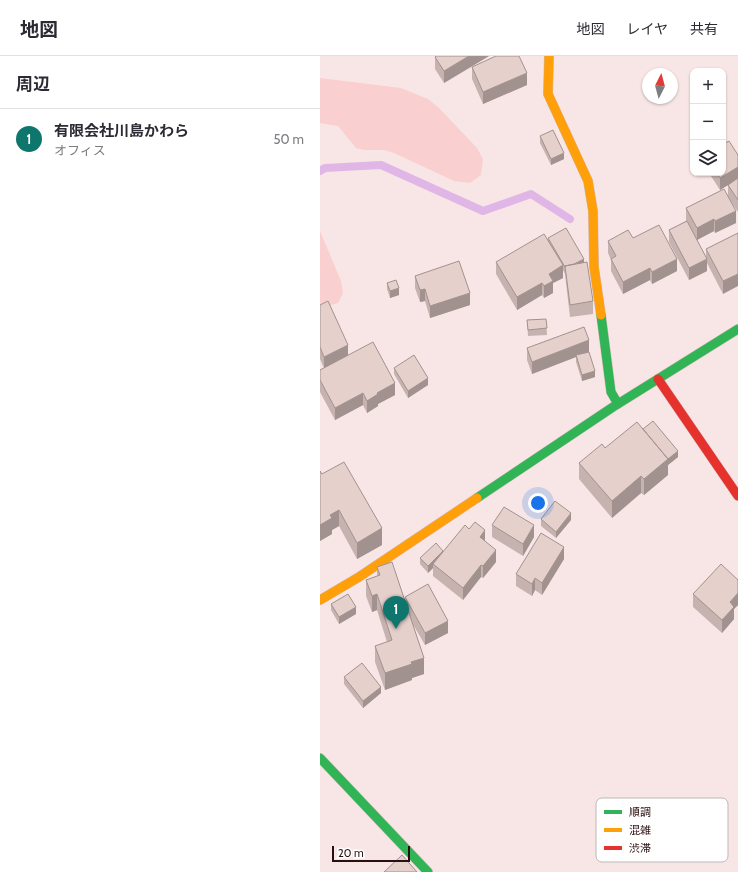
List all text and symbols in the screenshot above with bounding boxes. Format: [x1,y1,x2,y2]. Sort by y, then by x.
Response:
text: 地図 [20,18,58,41]
text: 地図 [576,20,604,38]
text: レイヤ [626,20,668,38]
text: 共有 [690,20,718,38]
north arrow [642,68,678,104]
map controls [690,68,726,176]
button: + [690,68,726,104]
text: 周辺 [16,74,50,94]
button: − [690,104,726,140]
text: 有限会社川島かわら [54,122,189,140]
text: 1 [27,131,31,147]
text: 50 m [274,131,304,147]
button: layers [690,140,726,176]
text: オフィス [54,142,106,158]
your location [528,493,548,513]
pin: 1 [383,596,409,629]
legend [596,798,728,862]
text: 順調 [629,805,651,819]
text: 混雑 [629,823,651,837]
text: 渋滞 [629,841,651,855]
scale bar [332,844,410,863]
text: 20 m [338,846,364,860]

